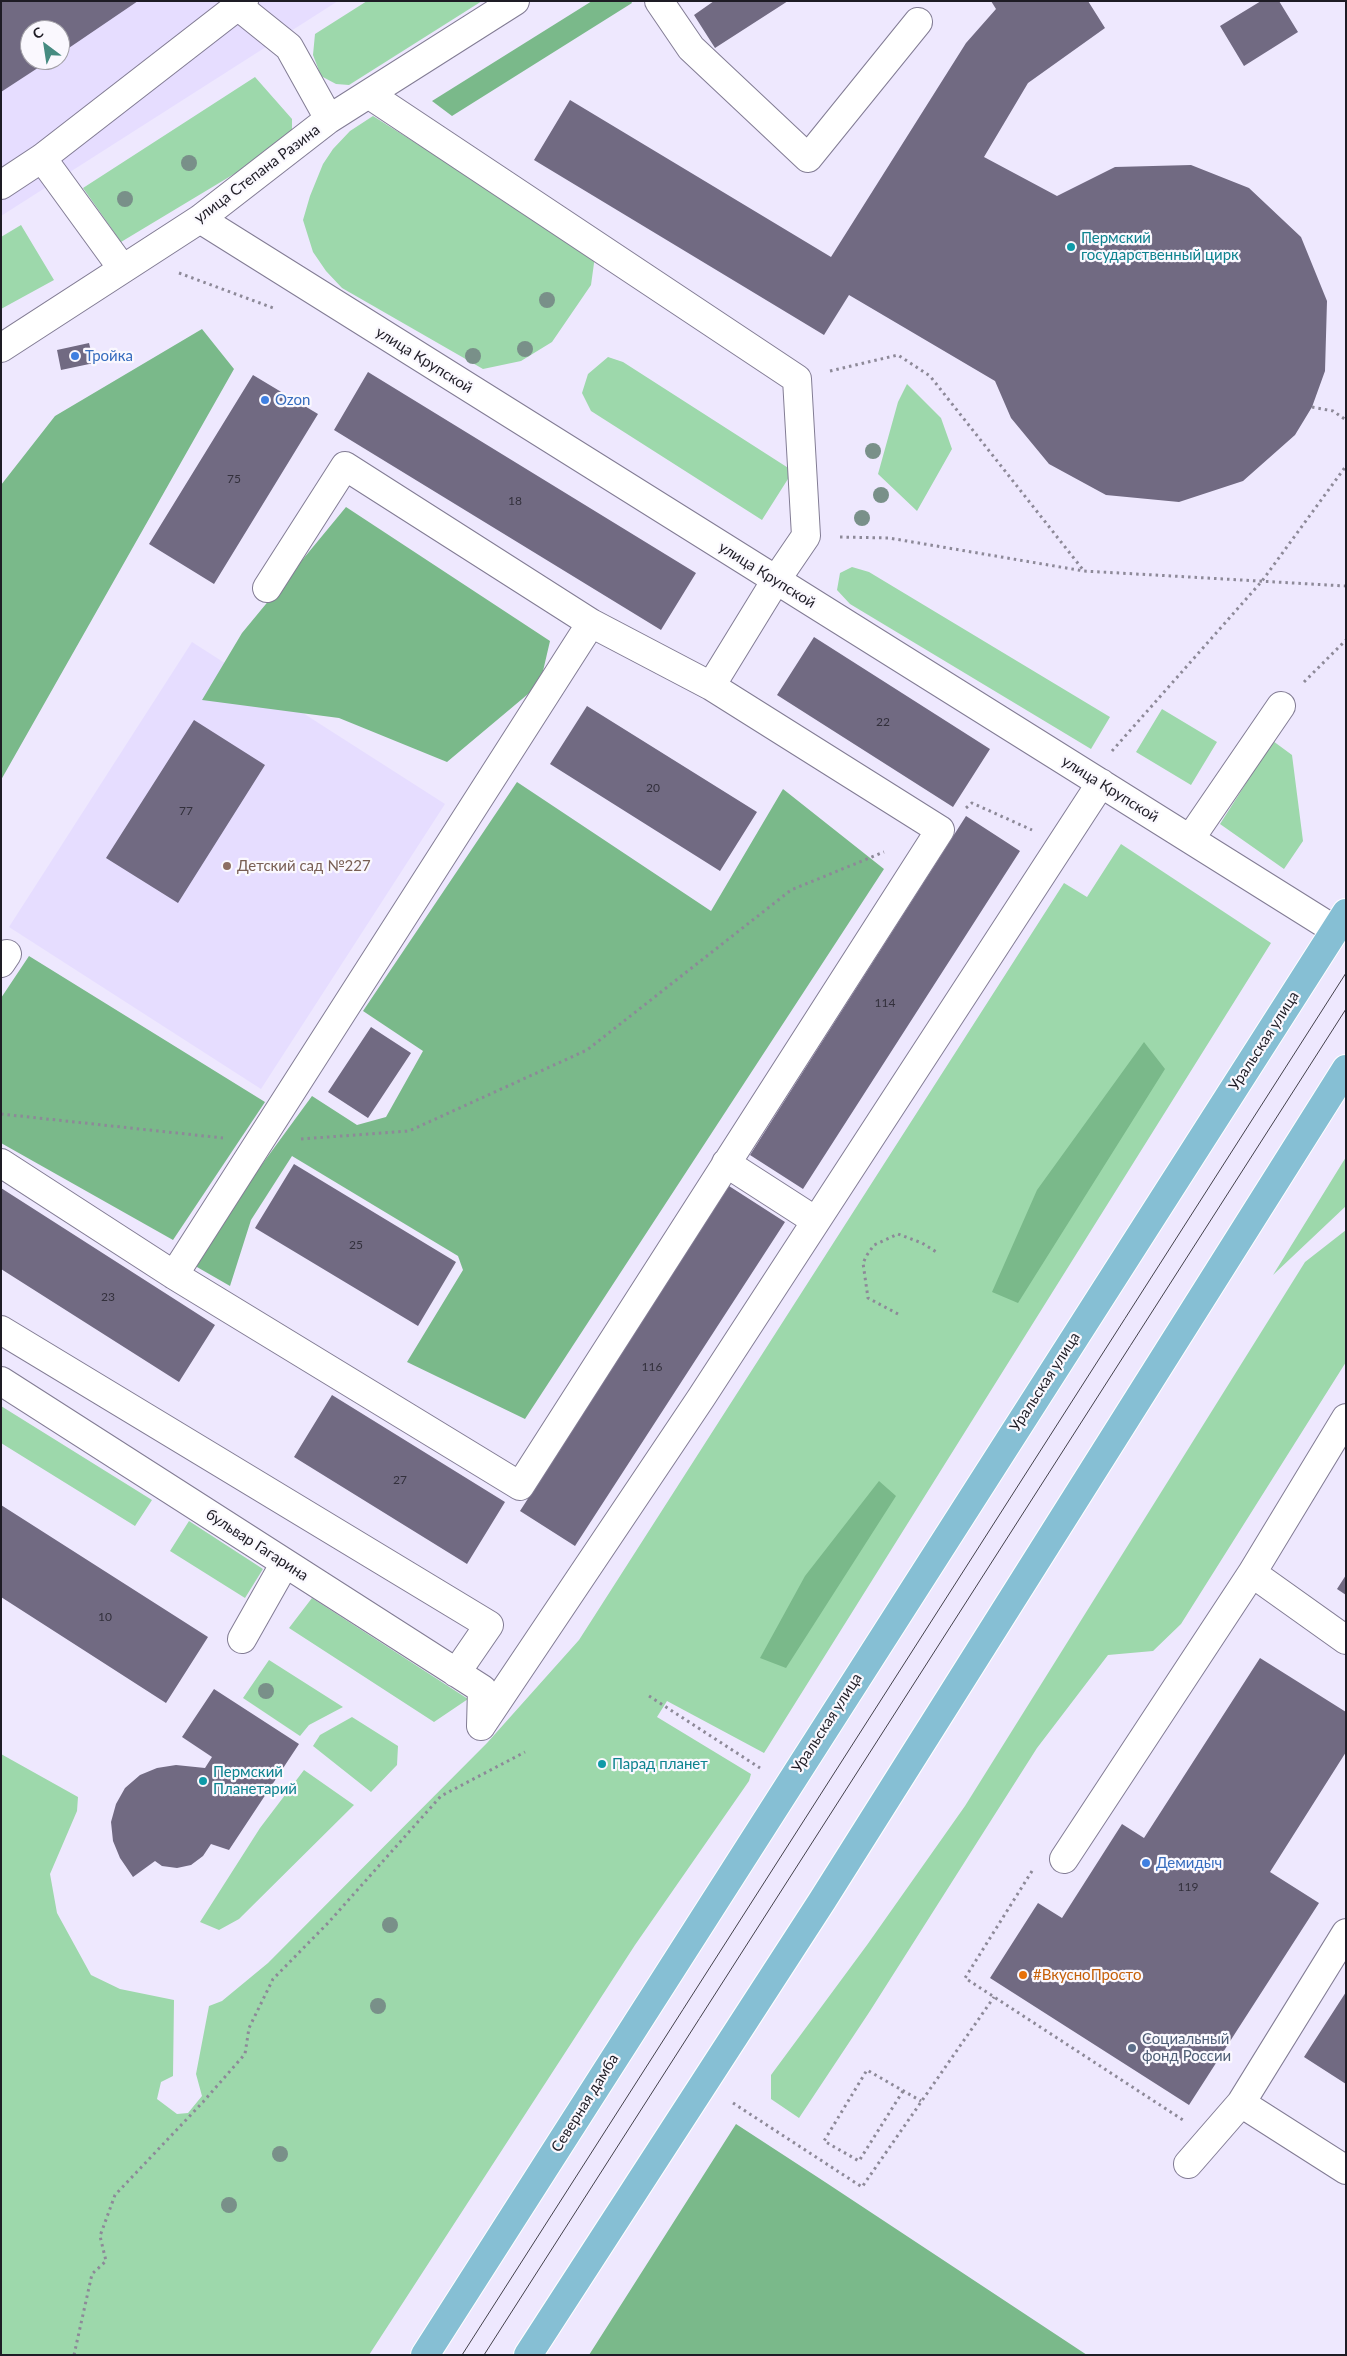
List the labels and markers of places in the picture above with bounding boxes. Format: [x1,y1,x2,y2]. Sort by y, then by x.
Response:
place label: Пермский государственный цирк [1081,229,1239,264]
marker: Пермский государственный цирк [1065,241,1077,253]
place label: Тройка [85,347,133,365]
marker: Тройка [69,350,81,362]
place label: Ozon [275,391,310,409]
marker: Ozon [259,394,271,406]
place label: Детский сад №227 [237,857,371,875]
marker: Детский сад №227 [221,860,233,872]
place label: Парад планет [612,1755,708,1773]
marker: Парад планет [596,1758,608,1770]
place label: Пермский Планетарий [213,1763,297,1798]
marker: Пермский Планетарий [197,1775,209,1787]
place label: Демидыч [1156,1854,1222,1872]
marker: Демидыч [1140,1857,1152,1869]
place label: #ВкусноПросто [1033,1966,1141,1984]
marker: #ВкусноПросто [1017,1969,1029,1981]
place label: Социальный фонд России [1142,2030,1231,2065]
marker: Социальный фонд России [1126,2042,1138,2054]

